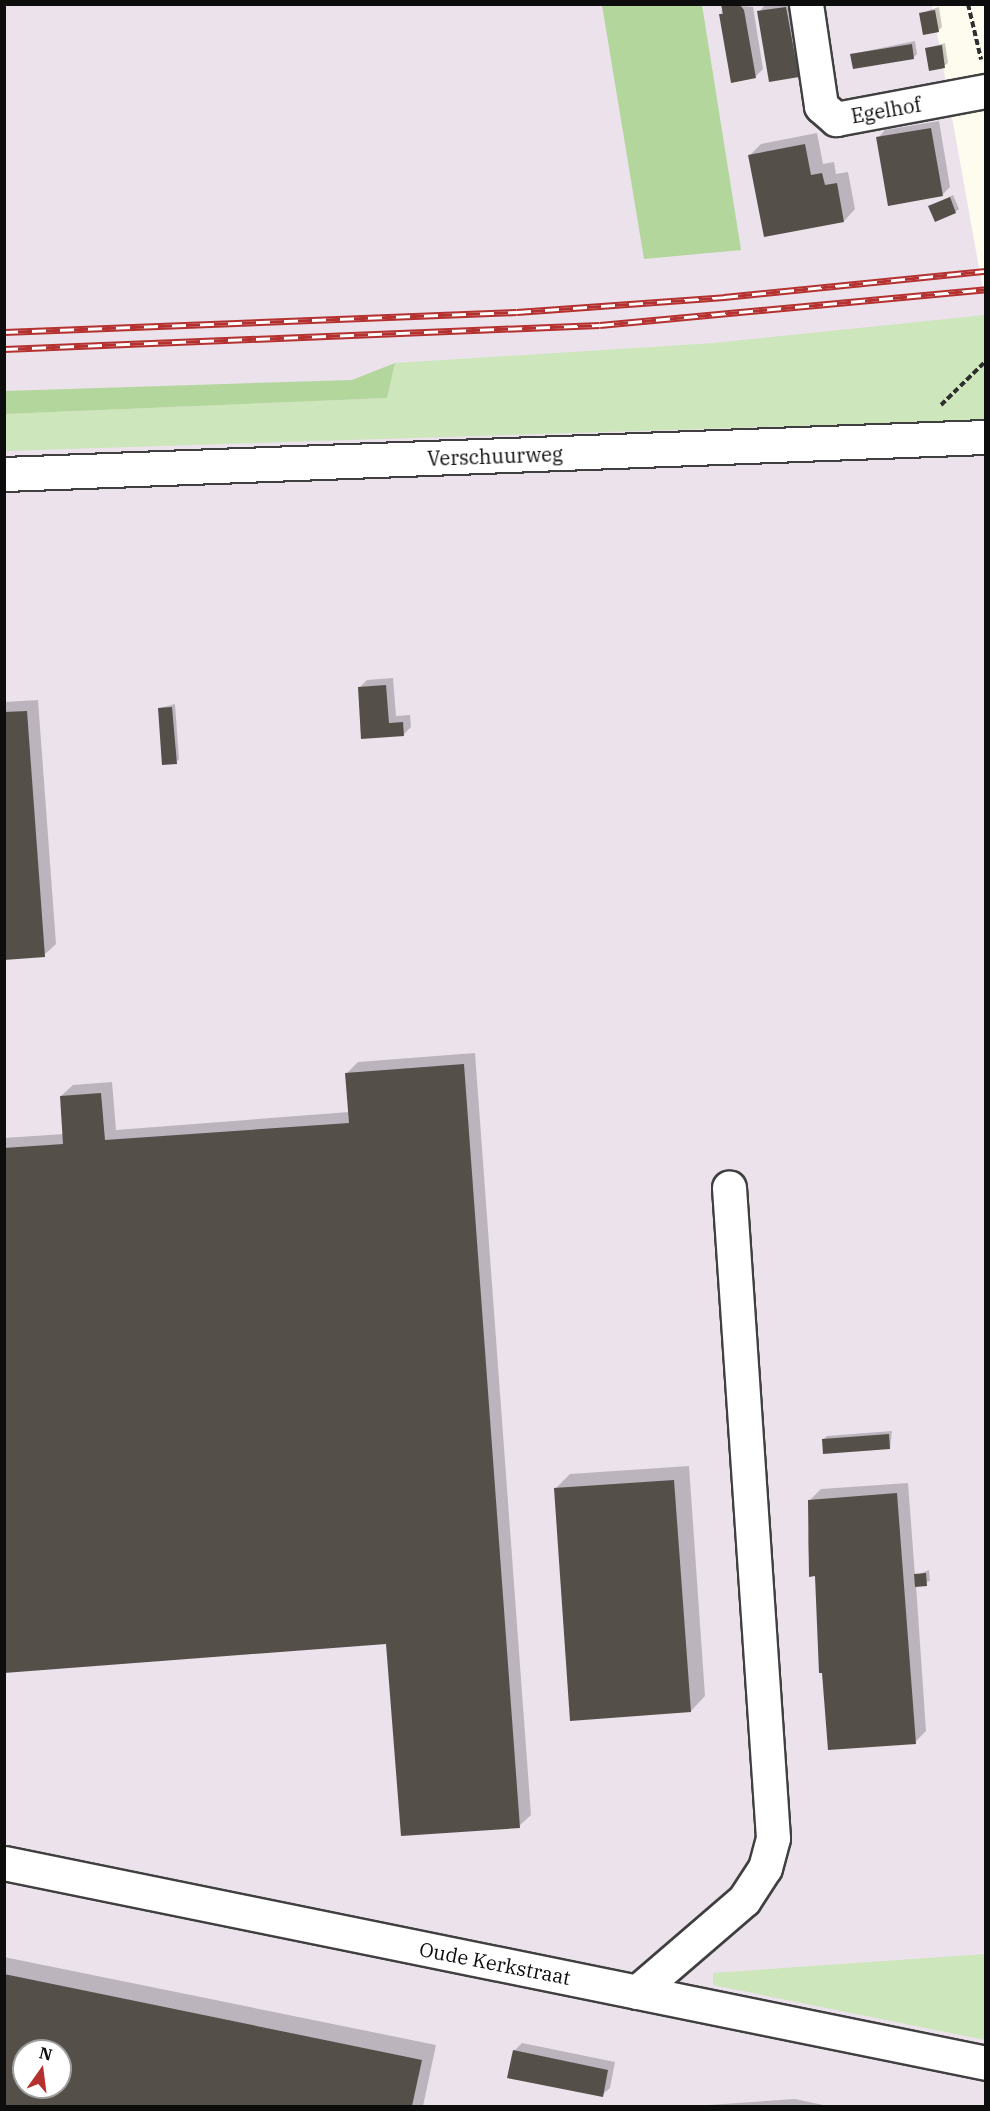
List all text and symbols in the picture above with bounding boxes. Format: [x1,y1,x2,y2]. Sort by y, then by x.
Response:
street label: Egelhof [849,92,923,128]
street label: Verschuurweg [427,442,563,470]
street label: Oude Kerkstraat [417,1937,573,1989]
north arrow [12,2039,72,2099]
text: N [37,2042,54,2065]

